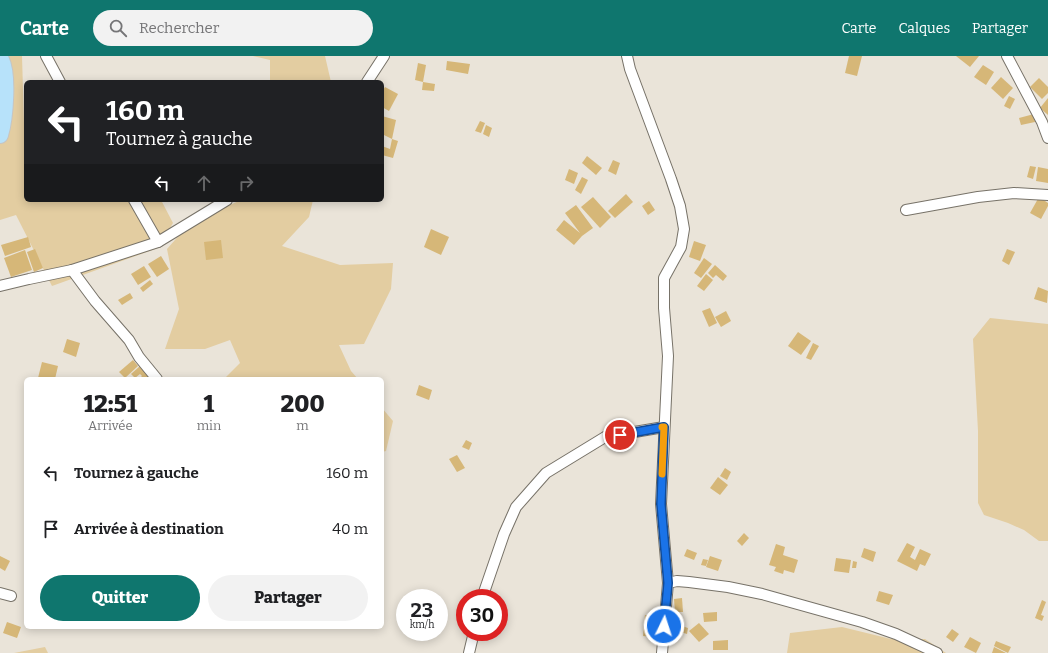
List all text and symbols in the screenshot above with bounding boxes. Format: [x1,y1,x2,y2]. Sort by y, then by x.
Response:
search box [93,10,373,46]
text: Carte [20,17,69,40]
icon: search [107,17,129,39]
text: Rechercher [139,19,219,37]
text: Carte [841,20,877,37]
text: Calques [899,20,950,37]
text: Partager [972,20,1028,37]
text: 160 m [106,94,184,127]
icon: left [40,96,92,148]
text: Tournez à gauche [106,128,253,150]
icon: left [151,172,173,194]
icon: ahead [193,172,215,194]
icon: right [235,172,257,194]
text: 12:51 [83,390,137,418]
text: 1 [204,390,214,418]
text: 200 [281,390,325,418]
text: Arrivée [88,418,133,433]
text: min [197,418,221,433]
text: m [296,418,309,433]
pin [603,418,637,452]
icon: arrive [609,424,631,446]
icon: left [40,462,62,484]
text: Tournez à gauche [74,464,199,482]
text: 160 m [326,464,368,482]
icon: arrive [40,518,62,540]
text: Arrivée à destination [74,520,224,538]
text: 40 m [332,520,368,538]
button: Quitter [40,575,200,621]
button: Partager [208,575,368,621]
speed limit sign: 30 [456,589,508,641]
text: 23 [411,598,433,622]
position arrow [643,605,685,647]
text: km/h [410,619,434,631]

